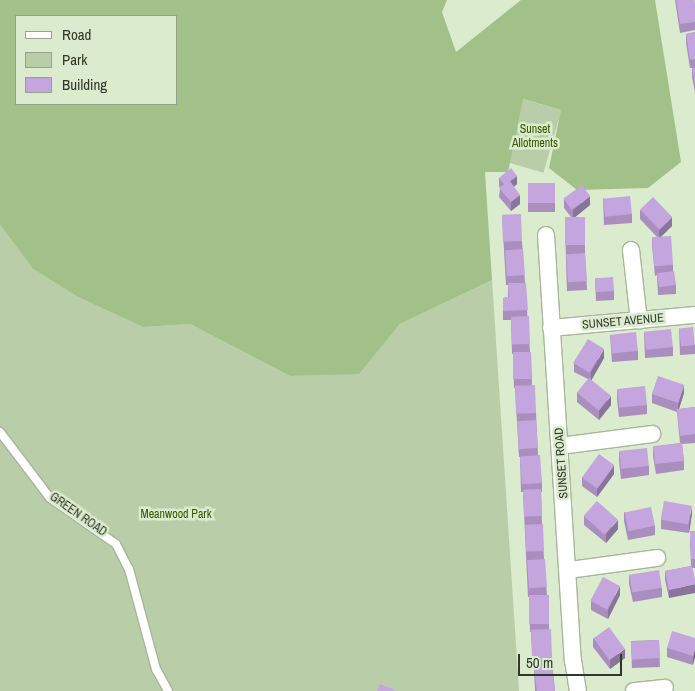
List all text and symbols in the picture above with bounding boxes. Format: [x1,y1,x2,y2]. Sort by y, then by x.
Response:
legend [15,15,178,105]
text: Road [62,24,91,45]
text: Park [62,49,87,70]
text: Building [62,74,107,95]
park label: Sunset Allotments [512,123,558,151]
street label: SUNSET AVENUE [581,311,665,333]
street label: SUNSET ROAD [552,427,572,499]
street label: GREEN ROAD [47,490,109,540]
park label: Meanwood Park [140,508,212,522]
scale bar [520,644,624,676]
text: 50 m [526,652,553,673]

